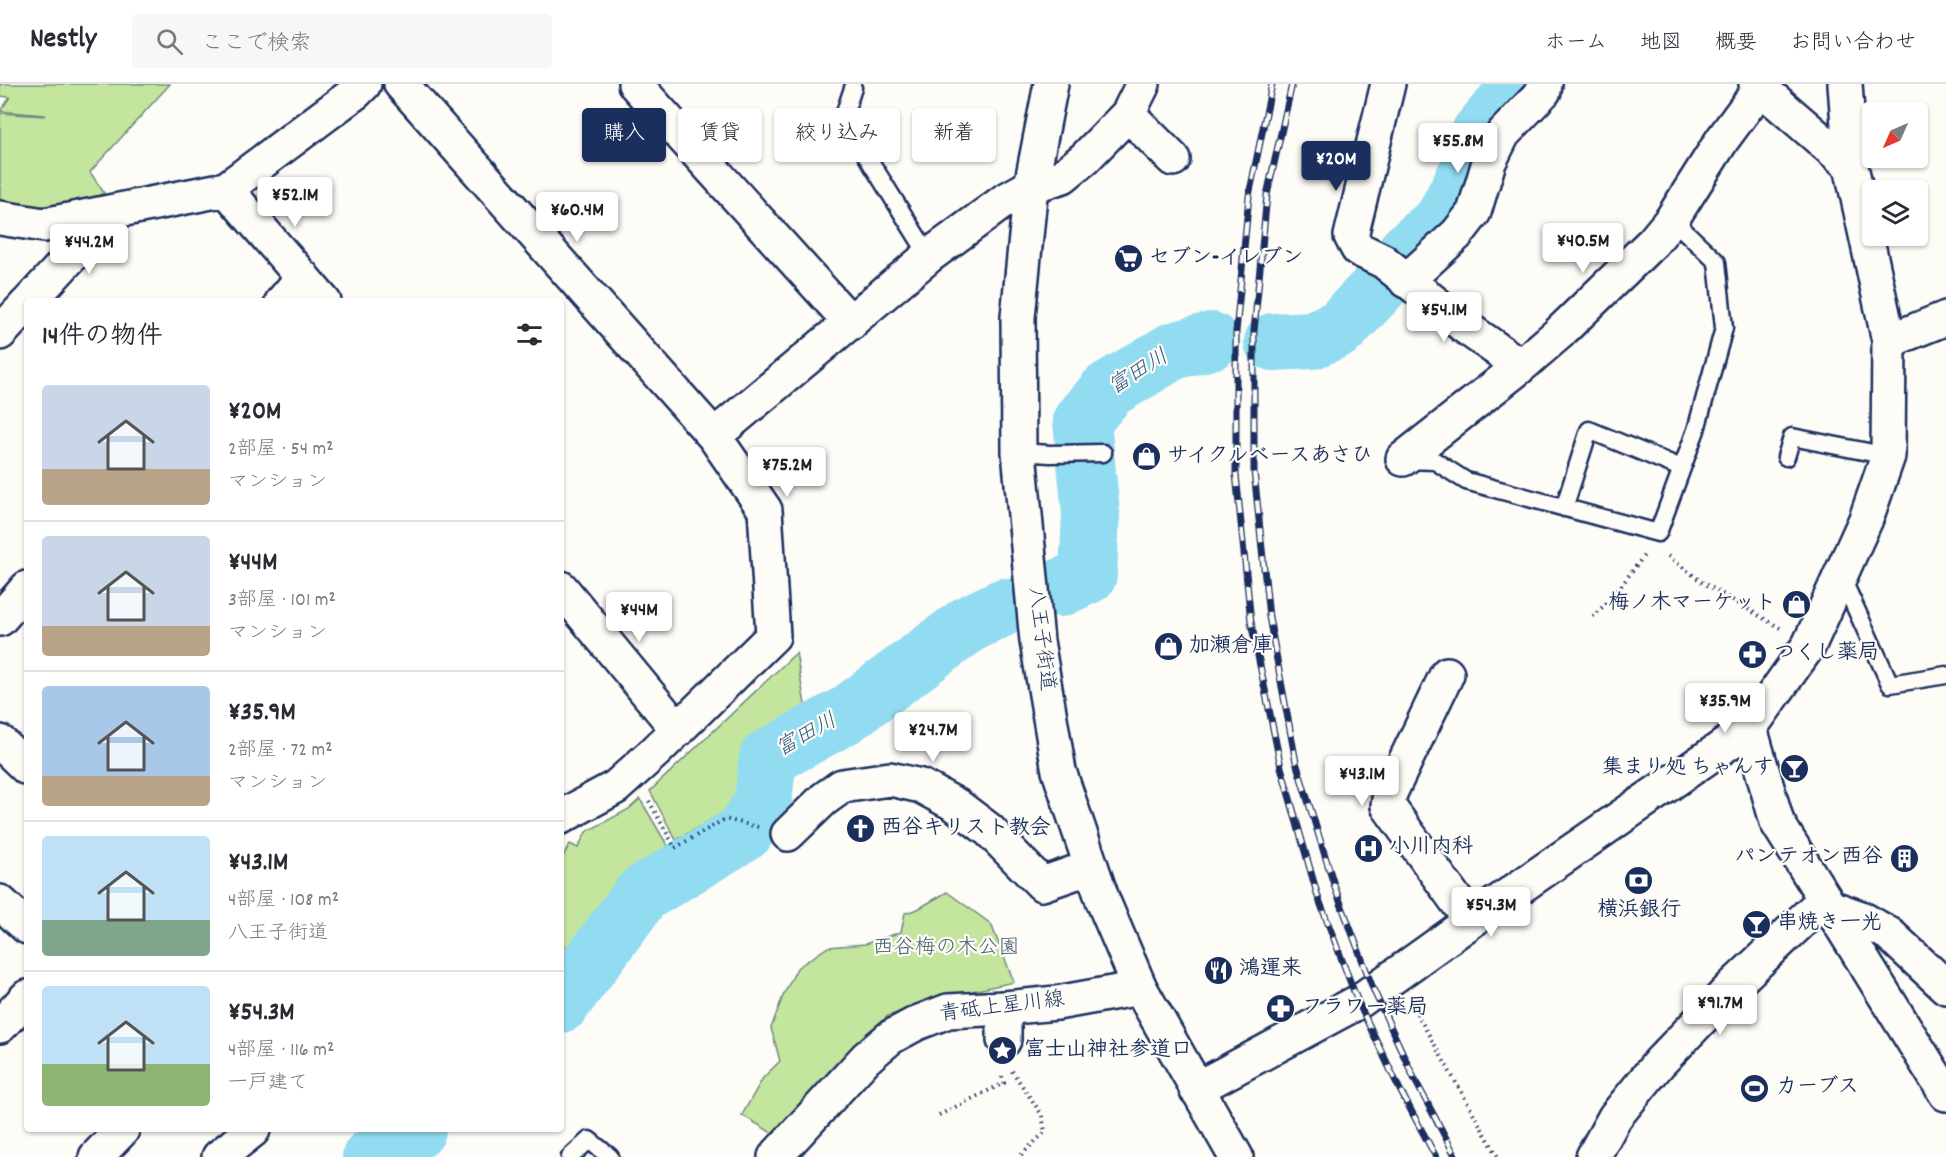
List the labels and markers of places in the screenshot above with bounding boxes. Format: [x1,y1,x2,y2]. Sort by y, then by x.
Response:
pin: ¥55.8M [1409,123,1507,174]
pin: ¥20M [1300,141,1372,192]
pin: ¥52.1M [246,177,344,228]
pin: ¥60.4M [528,192,626,243]
pin: ¥40.5M [1534,223,1632,274]
pin: ¥44.2M [40,224,138,275]
supermarket icon: セブン-イレブン [1112,243,1144,275]
place label: セブン-イレブン [1149,244,1303,274]
pin: ¥54.1M [1395,292,1493,343]
shop icon: サイクルベースあさひ [1130,441,1162,473]
place label: サイクルベースあさひ [1167,442,1373,472]
pin: ¥75.2M [738,447,836,498]
shop icon: 梅ノ木マーケット [1781,588,1813,620]
place label: 梅ノ木マーケット [1608,589,1776,619]
pin: ¥44M [603,592,675,643]
shop icon: 加瀬倉庫 [1152,631,1184,663]
place label: 加瀬倉庫 [1189,632,1273,662]
pharmacy icon: つくし薬局 [1737,638,1769,670]
place label: つくし薬局 [1774,639,1879,669]
pin: ¥35.9M [1676,683,1774,734]
pin: ¥24.7M [884,712,982,763]
bar icon: 集まり処 ちゃんす [1779,753,1811,785]
place label: 集まり処 ちゃんす [1602,754,1774,784]
pin: ¥43.1M [1313,756,1411,807]
church icon: 西谷キリスト教会 [844,813,876,845]
place label: 西谷キリスト教会 [881,814,1051,844]
hospital icon: 小川内科 [1352,832,1384,864]
place label: 小川内科 [1389,833,1473,863]
building icon: パンテオン西谷 [1888,842,1920,874]
place label: パンテオン西谷 [1734,843,1883,873]
bank icon: 横浜銀行 [1623,864,1655,896]
pin: ¥54.3M [1442,887,1540,938]
place label: 横浜銀行 [1597,896,1681,926]
bar icon: 串焼き一光 [1740,908,1772,940]
place label: 串焼き一光 [1777,909,1882,939]
restaurant icon: 鴻運来 [1202,954,1234,986]
place label: 鴻運来 [1239,955,1302,985]
pin: ¥91.7M [1671,985,1769,1036]
pharmacy icon: フラワー薬局 [1265,993,1297,1025]
place label: フラワー薬局 [1302,994,1428,1024]
place icon: 富士山神社参道口 [987,1035,1019,1067]
place label: 富士山神社参道口 [1024,1036,1192,1066]
sports icon: カーブス [1739,1072,1771,1104]
place label: カーブス [1776,1073,1859,1103]

